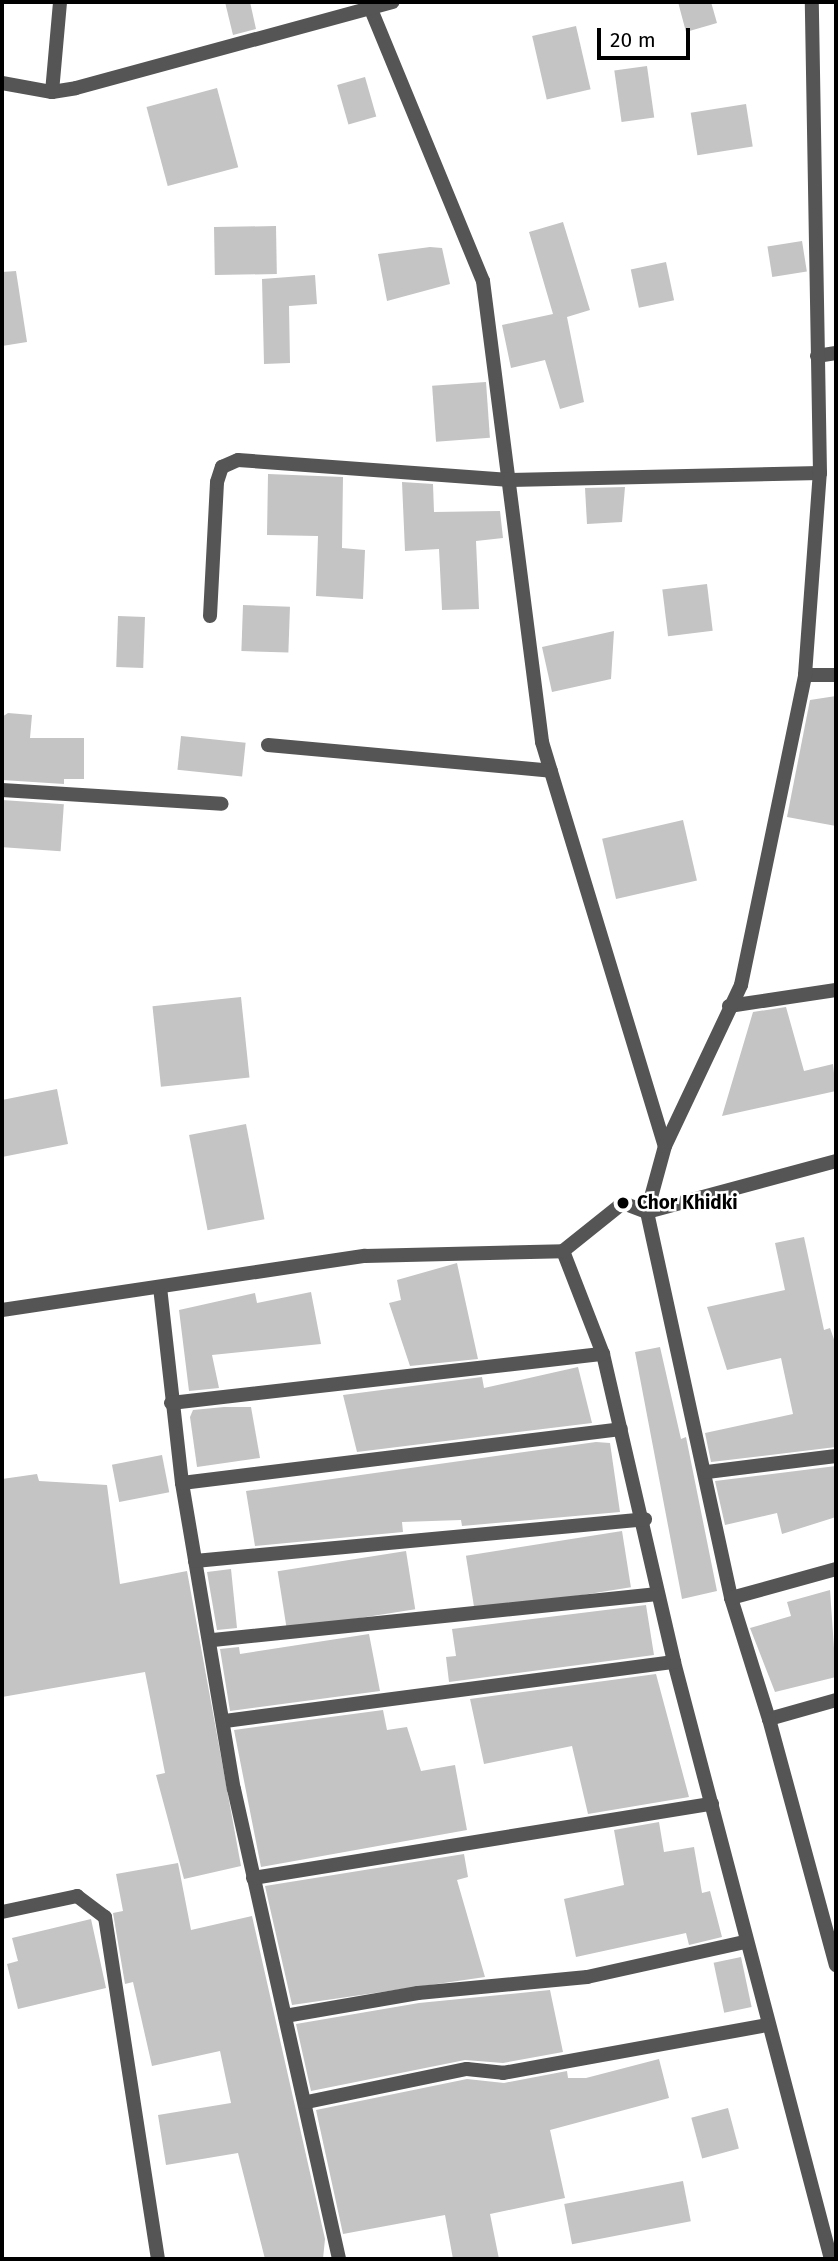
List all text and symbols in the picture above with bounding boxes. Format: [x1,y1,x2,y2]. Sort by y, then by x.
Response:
scale bar [600,14,693,58]
text: 20 m [610,27,656,53]
place label: Chor Khidki [637,1192,738,1214]
marker: Chor Khidki [615,1195,631,1211]

